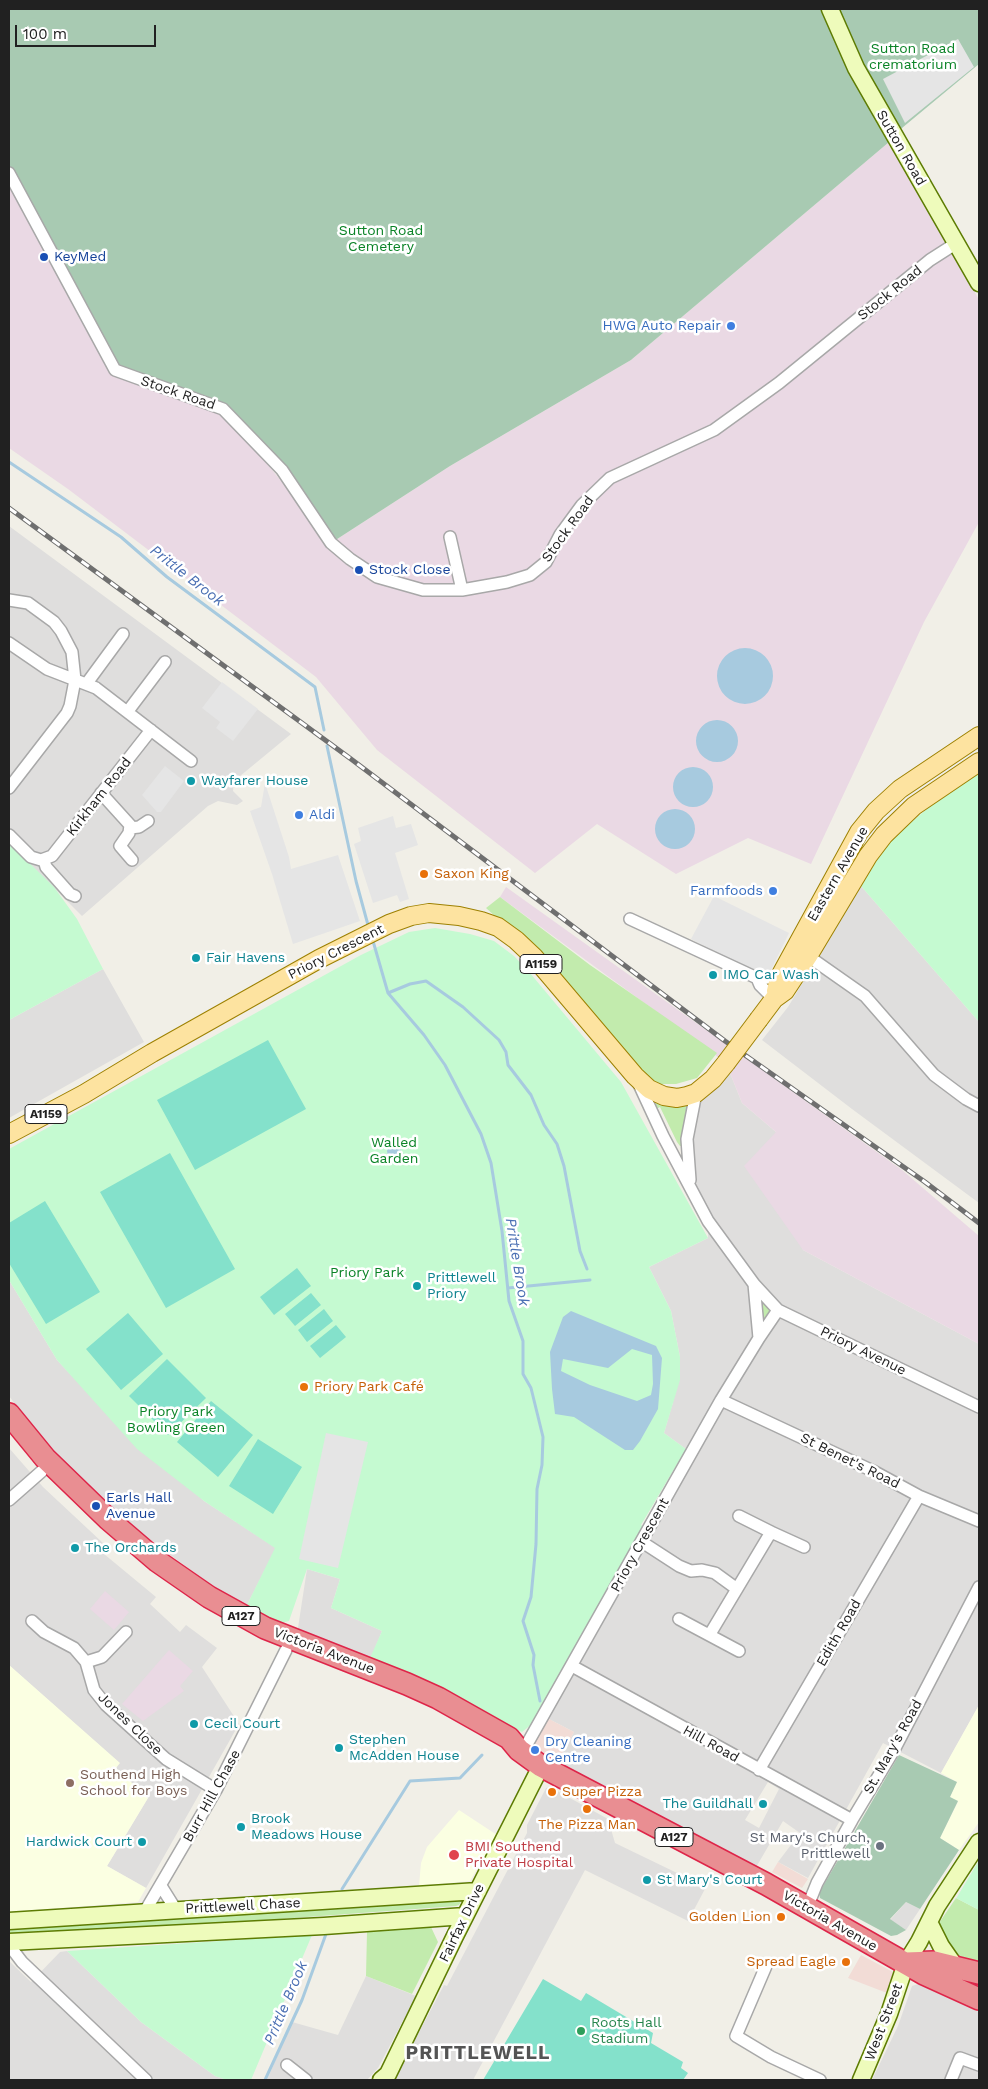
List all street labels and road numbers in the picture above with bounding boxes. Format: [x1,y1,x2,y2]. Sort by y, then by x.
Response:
street label: Sutton Road [873,107,929,189]
street label: Stock Road [854,262,926,324]
street label: Stock Road [138,372,218,414]
street label: Stock Road [538,493,598,565]
street label: Kirkham Road [63,754,135,840]
street label: Eastern Avenue [804,824,872,924]
street label: Priory Crescent [285,921,387,983]
road number: A1159 [520,954,562,974]
road number: A1159 [25,1104,67,1124]
street label: Priory Avenue [817,1323,909,1379]
street label: St Benet's Road [797,1430,903,1492]
street label: Priory Crescent [607,1495,673,1595]
street label: Edith Road [813,1596,865,1670]
road number: A127 [222,1606,260,1625]
street label: Victoria Avenue [271,1624,377,1678]
street label: Jones Close [94,1689,166,1759]
street label: St. Mary's Road [860,1697,926,1797]
street label: Hill Road [680,1722,742,1766]
street label: Burr Hill Chase [180,1747,244,1845]
road number: A127 [655,1828,693,1846]
street label: Fairfax Drive [436,1881,488,1965]
street label: Victoria Avenue [780,1887,880,1955]
street label: Prittlewell Chase [185,1895,301,1917]
street label: West Street [862,1981,906,2063]

